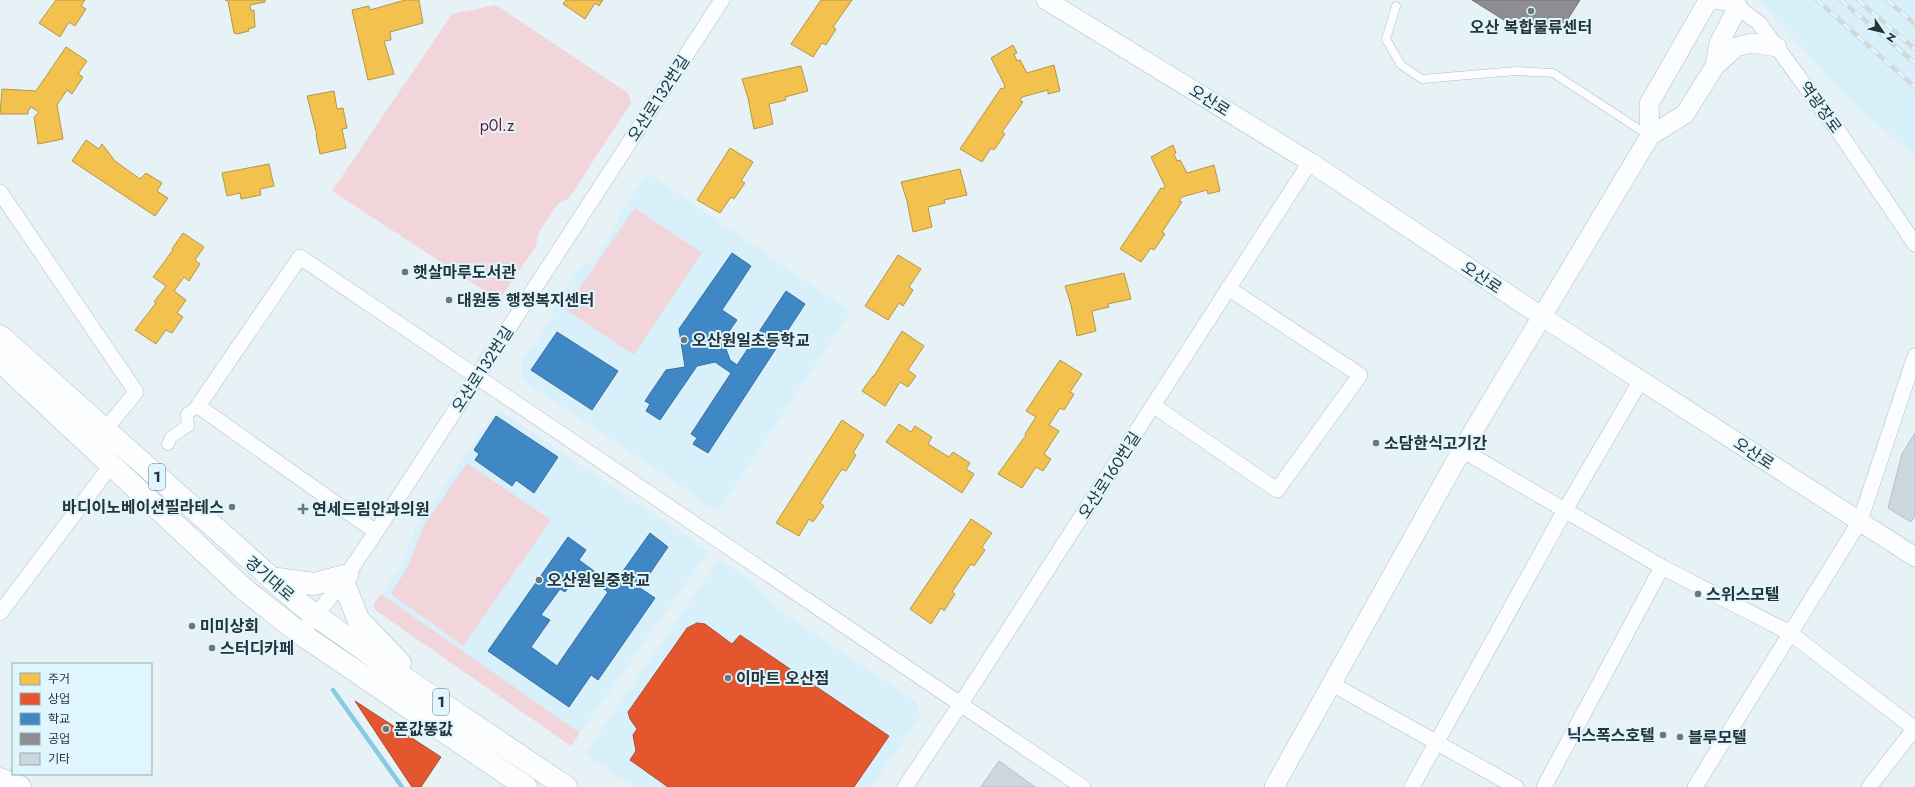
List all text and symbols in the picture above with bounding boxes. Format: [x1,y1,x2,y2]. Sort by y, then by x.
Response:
marker: 오산 복합물류센터 [1526,6,1536,16]
north arrow [1863,12,1903,52]
place label: 오산 복합물류센터 [1470,16,1592,39]
text: N [1882,30,1900,46]
street label: 오산로132번길 [622,51,695,146]
street label: 역광장로 [1794,77,1847,138]
street label: 오산로 [1185,79,1235,122]
park label: p0l.z [480,114,515,137]
street label: 오산로 [1457,256,1507,299]
place label: 햇살마루도서관 [413,261,516,284]
marker: 햇살마루도서관 [400,267,410,277]
place label: 대원동 행정복지센터 [457,289,594,312]
marker: 대원동 행정복지센터 [444,295,454,305]
street label: 오산로132번길 [446,322,519,417]
place label: 오산원일초등학교 [692,329,810,352]
marker: 오산원일초등학교 [679,335,689,345]
street label: 오산로160번길 [1073,427,1146,523]
place label: 소담한식고기간 [1384,432,1487,455]
street label: 오산로 [1729,432,1779,475]
marker: 소담한식고기간 [1371,438,1381,448]
road number: 1 [149,464,165,490]
place label: 바디이노베이션필라테스 [62,496,224,519]
place label: 연세드림안과의원 [312,498,430,521]
marker: 바디이노베이션필라테스 [227,502,237,512]
marker: 연세드림안과의원 [297,503,309,515]
street label: 경기대로 [240,550,300,607]
place label: 오산원일중학교 [547,569,650,592]
marker: 오산원일중학교 [534,575,544,585]
place label: 스위스모텔 [1706,583,1780,606]
marker: 스위스모텔 [1693,589,1703,599]
place label: 미미상회 [200,615,259,638]
marker: 미미상회 [187,621,197,631]
place label: 스터디카페 [220,637,294,660]
marker: 스터디카페 [207,643,217,653]
legend [12,663,152,775]
place label: 이마트 오산점 [736,667,829,690]
text: 주거 [48,670,70,688]
marker: 이마트 오산점 [723,673,733,683]
road number: 1 [433,689,449,715]
text: 상업 [48,690,70,708]
text: 학교 [48,710,70,728]
place label: 폰값똥값 [394,718,453,741]
marker: 폰값똥값 [381,724,391,734]
place label: 닉스폭스호텔 [1567,724,1655,747]
place label: 블루모텔 [1688,726,1747,749]
text: 공업 [48,730,70,748]
marker: 닉스폭스호텔 [1658,730,1668,740]
marker: 블루모텔 [1675,732,1685,742]
text: 기타 [48,750,70,768]

